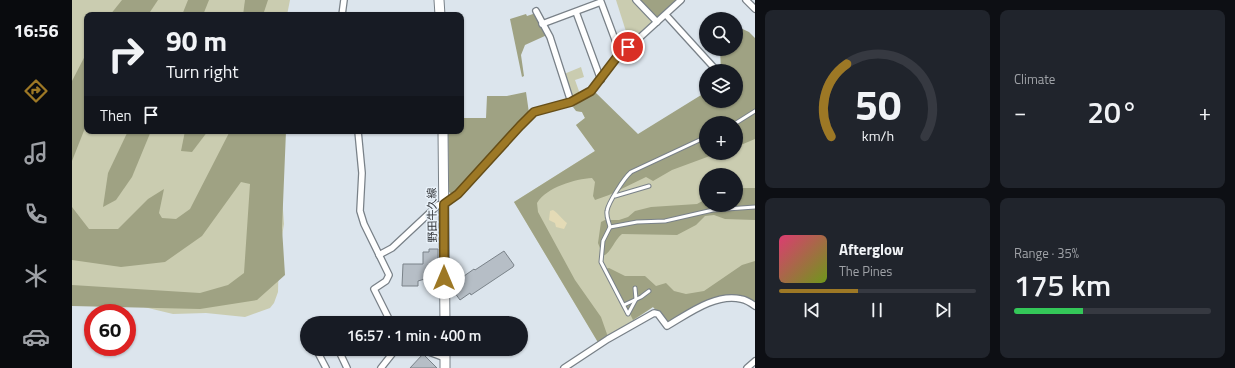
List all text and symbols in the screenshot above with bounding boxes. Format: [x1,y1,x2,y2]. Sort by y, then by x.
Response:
map controls [699,12,743,212]
button: search [699,12,743,56]
text: 16:56 [14,17,58,44]
text: 90 m [166,19,227,62]
icon: right [100,28,152,80]
pin [611,30,645,64]
icon: arrive [617,36,639,58]
text: Turn right [166,58,239,85]
button: layers [699,64,743,108]
text: Climate [1014,69,1055,89]
text: 50 [854,73,901,136]
icon: directions [22,77,50,105]
text: 20° [1087,89,1138,135]
text: − [1014,95,1026,129]
text: + [1199,95,1211,129]
text: Then [100,104,132,127]
icon: arrive [140,104,162,126]
button: + [699,116,743,160]
text: km/h [861,125,894,147]
icon: music [22,139,50,167]
button: − [699,168,743,212]
street label: 野田牛久線 [424,187,440,243]
icon: phone [22,200,50,228]
text: Afterglow [839,238,904,261]
text: Range · 35% [1014,243,1079,263]
position arrow [423,257,465,299]
text: The Pines [839,261,892,281]
icon: climate [22,262,50,290]
text: 175 km [1014,262,1111,308]
icon: previous [801,299,823,321]
icon: pause [866,299,888,321]
icon: next [932,299,954,321]
speed limit sign: 60 [84,304,136,356]
icon: car [22,323,50,351]
text: 16:57 · 1 min · 400 m [347,324,481,347]

